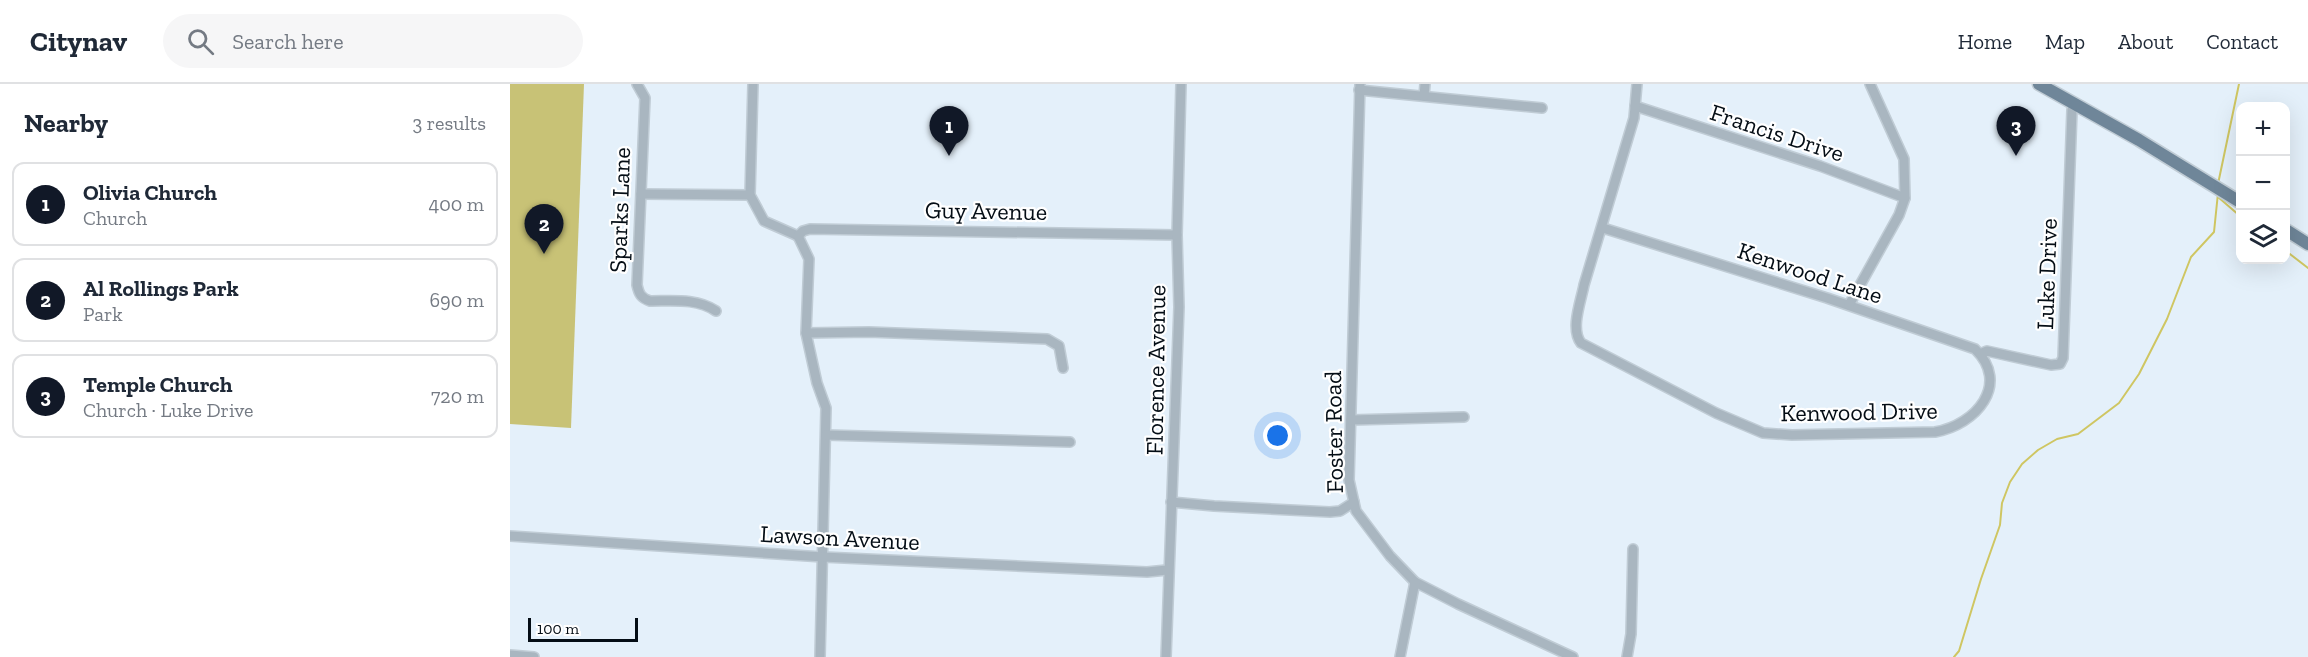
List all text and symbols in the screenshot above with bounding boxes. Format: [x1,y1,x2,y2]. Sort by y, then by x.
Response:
search box [163,14,583,68]
text: Citynav [30,25,127,58]
icon: search [184,25,217,58]
text: Search here [232,28,344,55]
text: Home [1958,29,2012,54]
text: Map [2045,29,2085,54]
text: About [2118,29,2173,54]
text: Contact [2206,29,2278,54]
street label: Francis Drive [1707,97,1848,168]
map controls [2236,102,2290,264]
button: + [2236,102,2290,156]
pin: 1 [930,106,968,156]
pin: 3 [1996,106,2036,156]
text: Nearby [24,107,108,139]
text: 3 results [412,111,486,135]
street label: Sparks Lane [603,147,636,273]
button: − [2236,156,2290,210]
text: Olivia Church [83,179,217,206]
text: 1 [41,192,50,216]
text: 400 m [428,192,484,216]
street label: Guy Avenue [925,195,1047,226]
pin: 2 [525,204,564,254]
text: Church [83,206,147,230]
button: layers [2236,210,2290,264]
street label: Luke Drive [2030,218,2063,330]
street label: Kenwood Lane [1734,235,1886,310]
text: Al Rollings Park [83,275,239,302]
street label: Florence Avenue [1140,285,1171,455]
text: 2 [40,288,51,312]
text: 690 m [429,288,484,312]
text: Park [83,302,123,326]
street label: Foster Road [1318,370,1349,494]
text: Temple Church [83,371,233,398]
text: 3 [40,384,51,408]
text: 720 m [431,384,484,408]
street label: Kenwood Drive [1780,396,1938,427]
text: Church · Luke Drive [83,398,253,422]
your location [1263,421,1292,450]
street label: Lawson Avenue [760,519,921,556]
scale bar [528,615,638,642]
text: 100 m [537,619,579,638]

